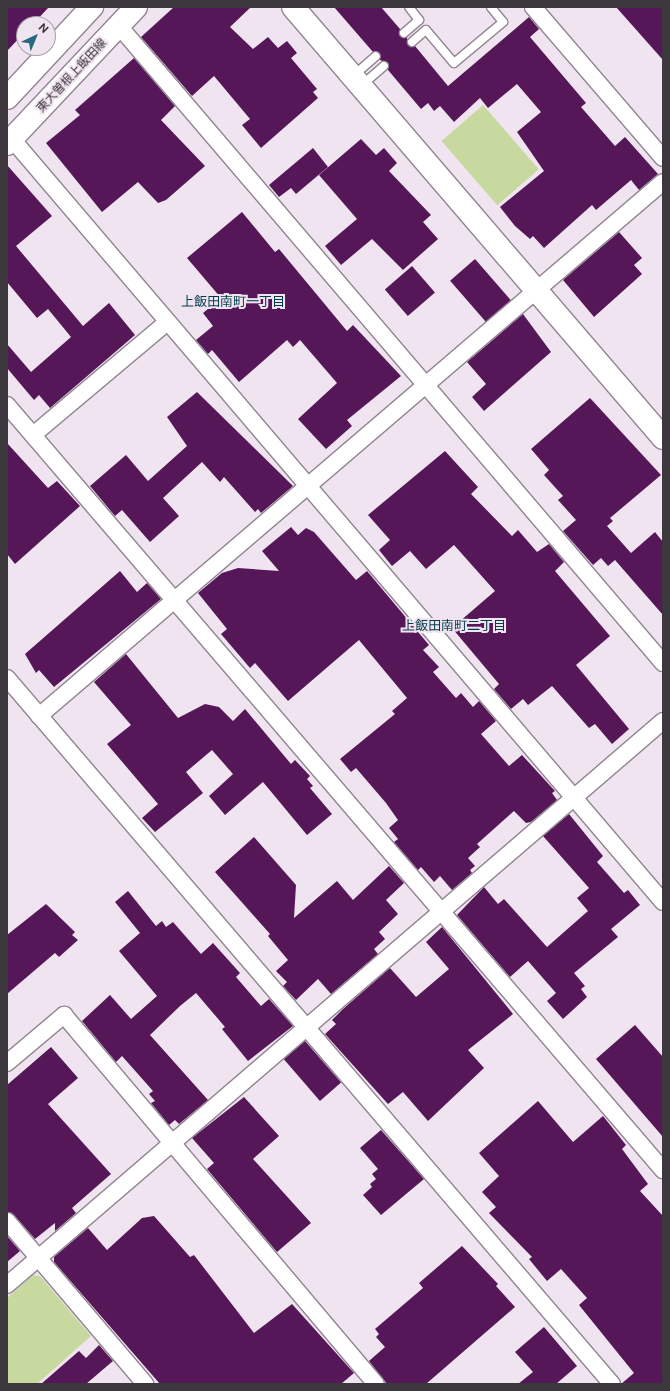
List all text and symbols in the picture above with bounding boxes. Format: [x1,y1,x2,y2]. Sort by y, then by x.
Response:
north arrow [16,16,56,56]
text: N [36,21,51,35]
street label: 東大曽根上飯田線 [34,36,110,116]
district label: 上飯田南町一丁目 [181,294,285,310]
district label: 上飯田南町二丁目 [402,618,506,634]

